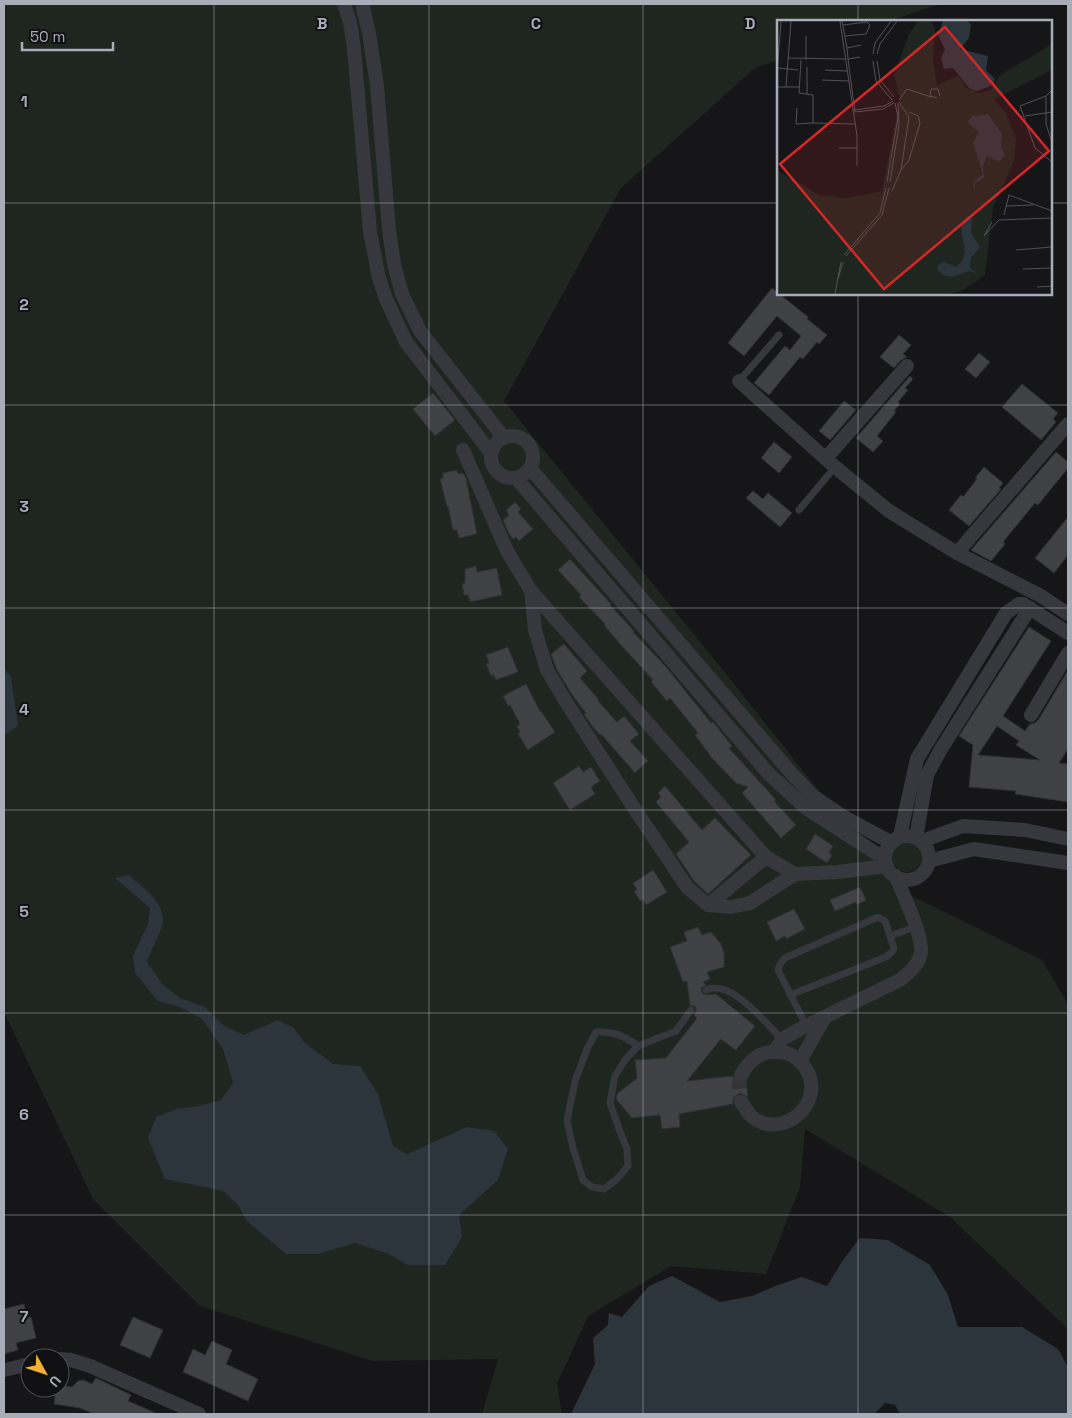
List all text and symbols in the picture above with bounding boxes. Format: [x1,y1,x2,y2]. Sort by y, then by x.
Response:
text: B [317,13,327,34]
text: C [531,13,541,34]
text: D [745,13,755,34]
scale bar [22,20,114,52]
inset map [777,20,1052,295]
text: 50 m [30,27,65,46]
text: 1 [20,91,28,112]
text: 2 [19,294,29,315]
text: 3 [19,496,29,517]
text: 4 [19,699,29,720]
text: 5 [19,901,29,922]
text: 6 [19,1104,29,1125]
text: 7 [20,1306,29,1327]
north arrow [20,1348,70,1398]
text: U [45,1372,65,1391]

